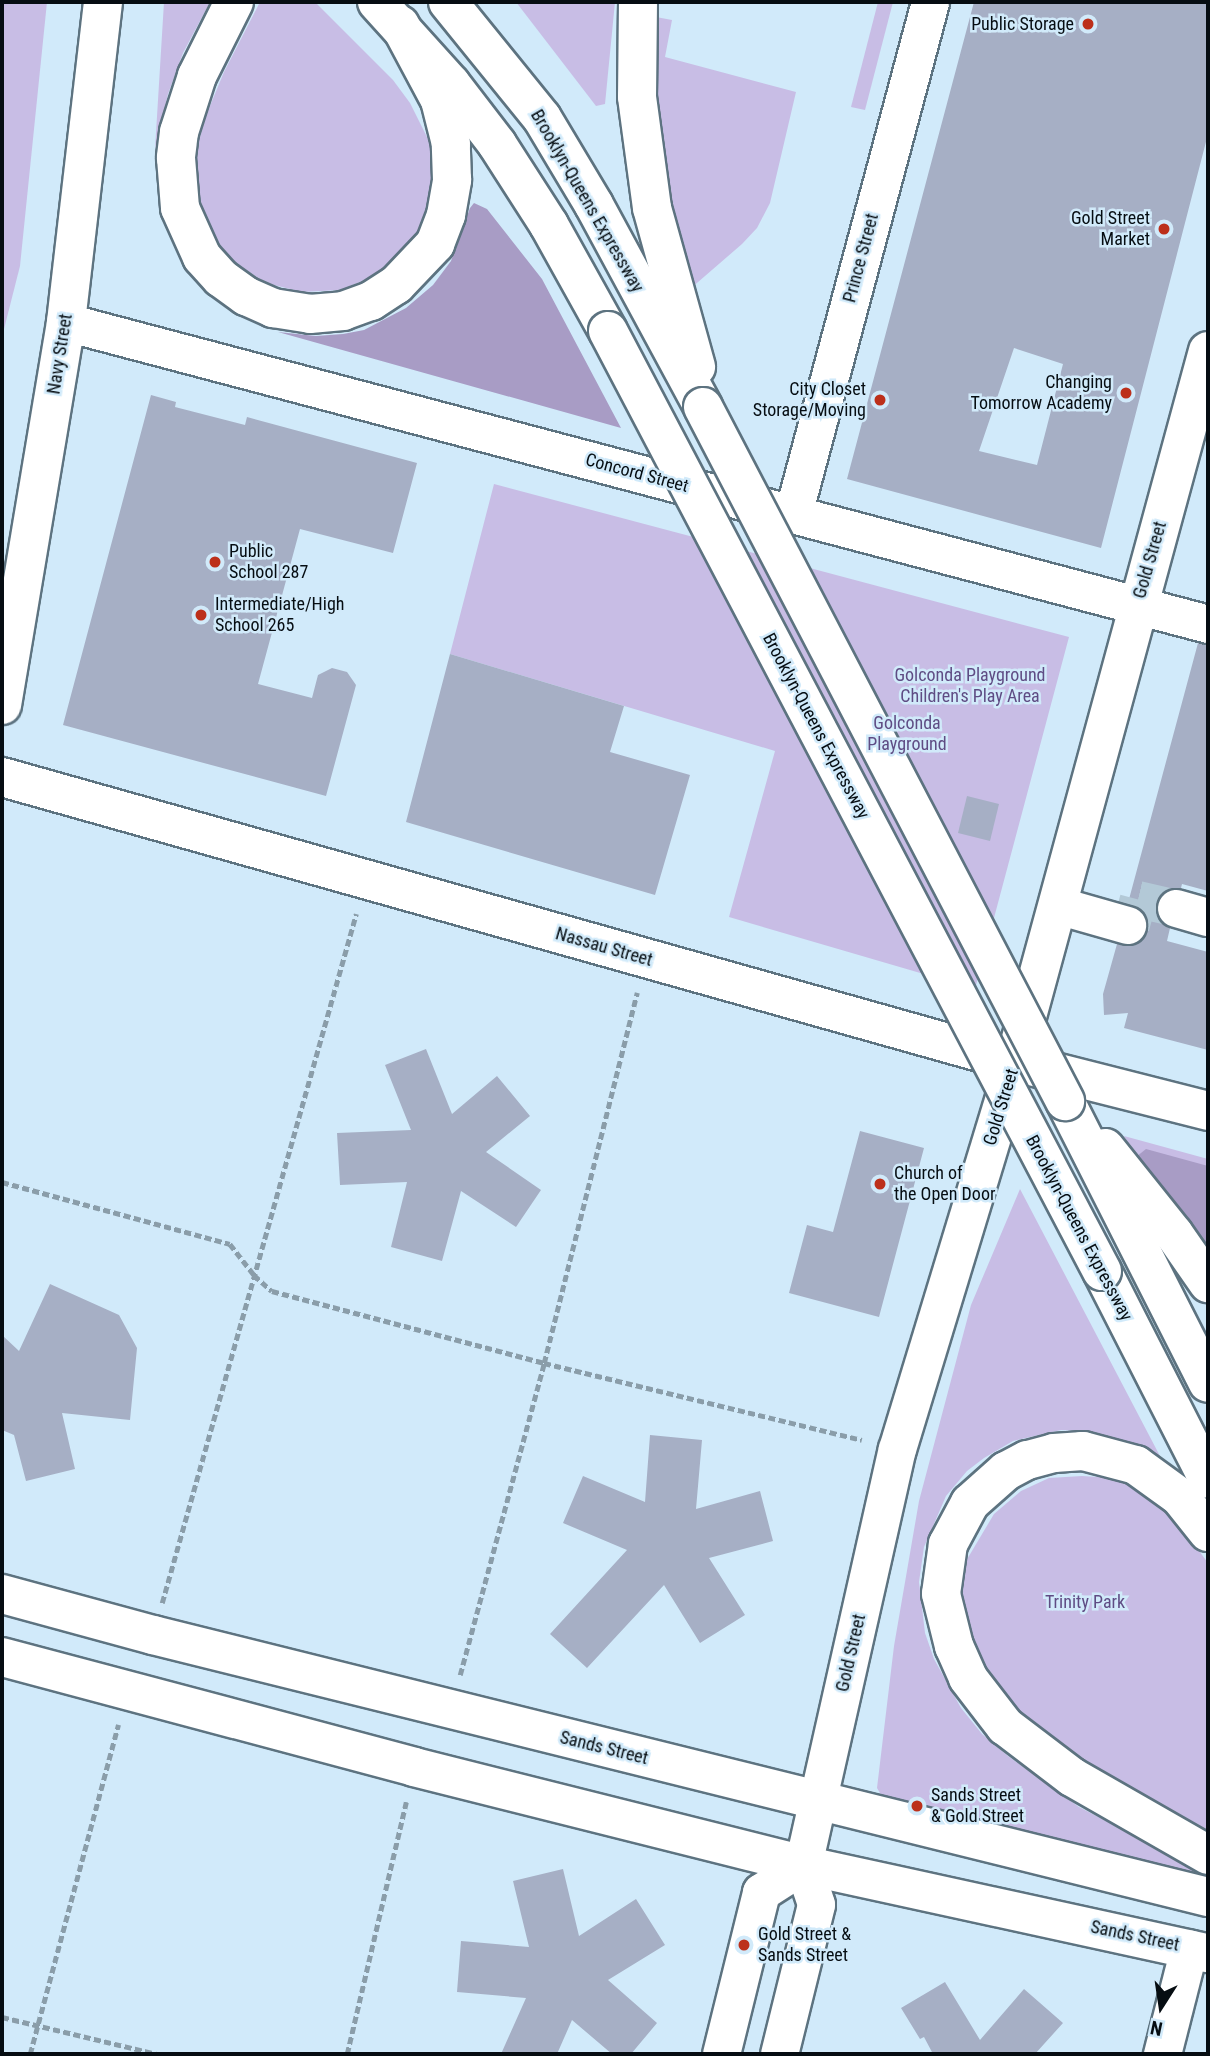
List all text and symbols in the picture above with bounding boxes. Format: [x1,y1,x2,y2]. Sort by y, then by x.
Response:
place label: Public Storage [971,13,1074,35]
marker: Public Storage [1080,16,1096,32]
street label: Brooklyn-Queens Expressway [526,106,648,296]
place label: Gold Street Market [1071,208,1150,250]
street label: Prince Street [839,211,883,305]
marker: Gold Street Market [1156,221,1172,237]
street label: Navy Street [43,312,77,396]
place label: Changing Tomorrow Academy [970,372,1112,414]
place label: City Closet Storage/Moving [753,379,866,422]
marker: Changing Tomorrow Academy [1118,385,1134,401]
marker: City Closet Storage/Moving [872,392,888,408]
street label: Concord Street [583,449,691,497]
street label: Gold Street [1129,519,1171,601]
place label: Public School 287 [229,541,308,584]
marker: Public School 287 [207,554,223,570]
place label: Intermediate/High School 265 [215,594,344,636]
marker: Intermediate/High School 265 [193,607,209,623]
street label: Brooklyn-Queens Expressway [758,629,874,823]
park label: Golconda Playground Children's Play Area [894,665,1046,708]
park label: Golconda Playground [867,713,947,756]
street label: Nassau Street [553,923,655,971]
street label: Gold Street [979,1066,1023,1148]
street label: Brooklyn-Queens Expressway [1021,1131,1137,1325]
place label: Church of the Open Door [894,1163,995,1206]
marker: Church of the Open Door [872,1176,888,1192]
park label: Trinity Park [1045,1591,1125,1613]
street label: Gold Street [832,1612,870,1694]
street label: Sands Street [558,1727,650,1769]
place label: Sands Street & Gold Street [931,1785,1024,1828]
marker: Sands Street & Gold Street [909,1798,925,1814]
street label: Sands Street [1089,1916,1181,1956]
place label: Gold Street & Sands Street [758,1924,851,1966]
marker: Gold Street & Sands Street [736,1937,752,1953]
north arrow [1126,1972,1196,2042]
text: N [1148,2016,1165,2040]

